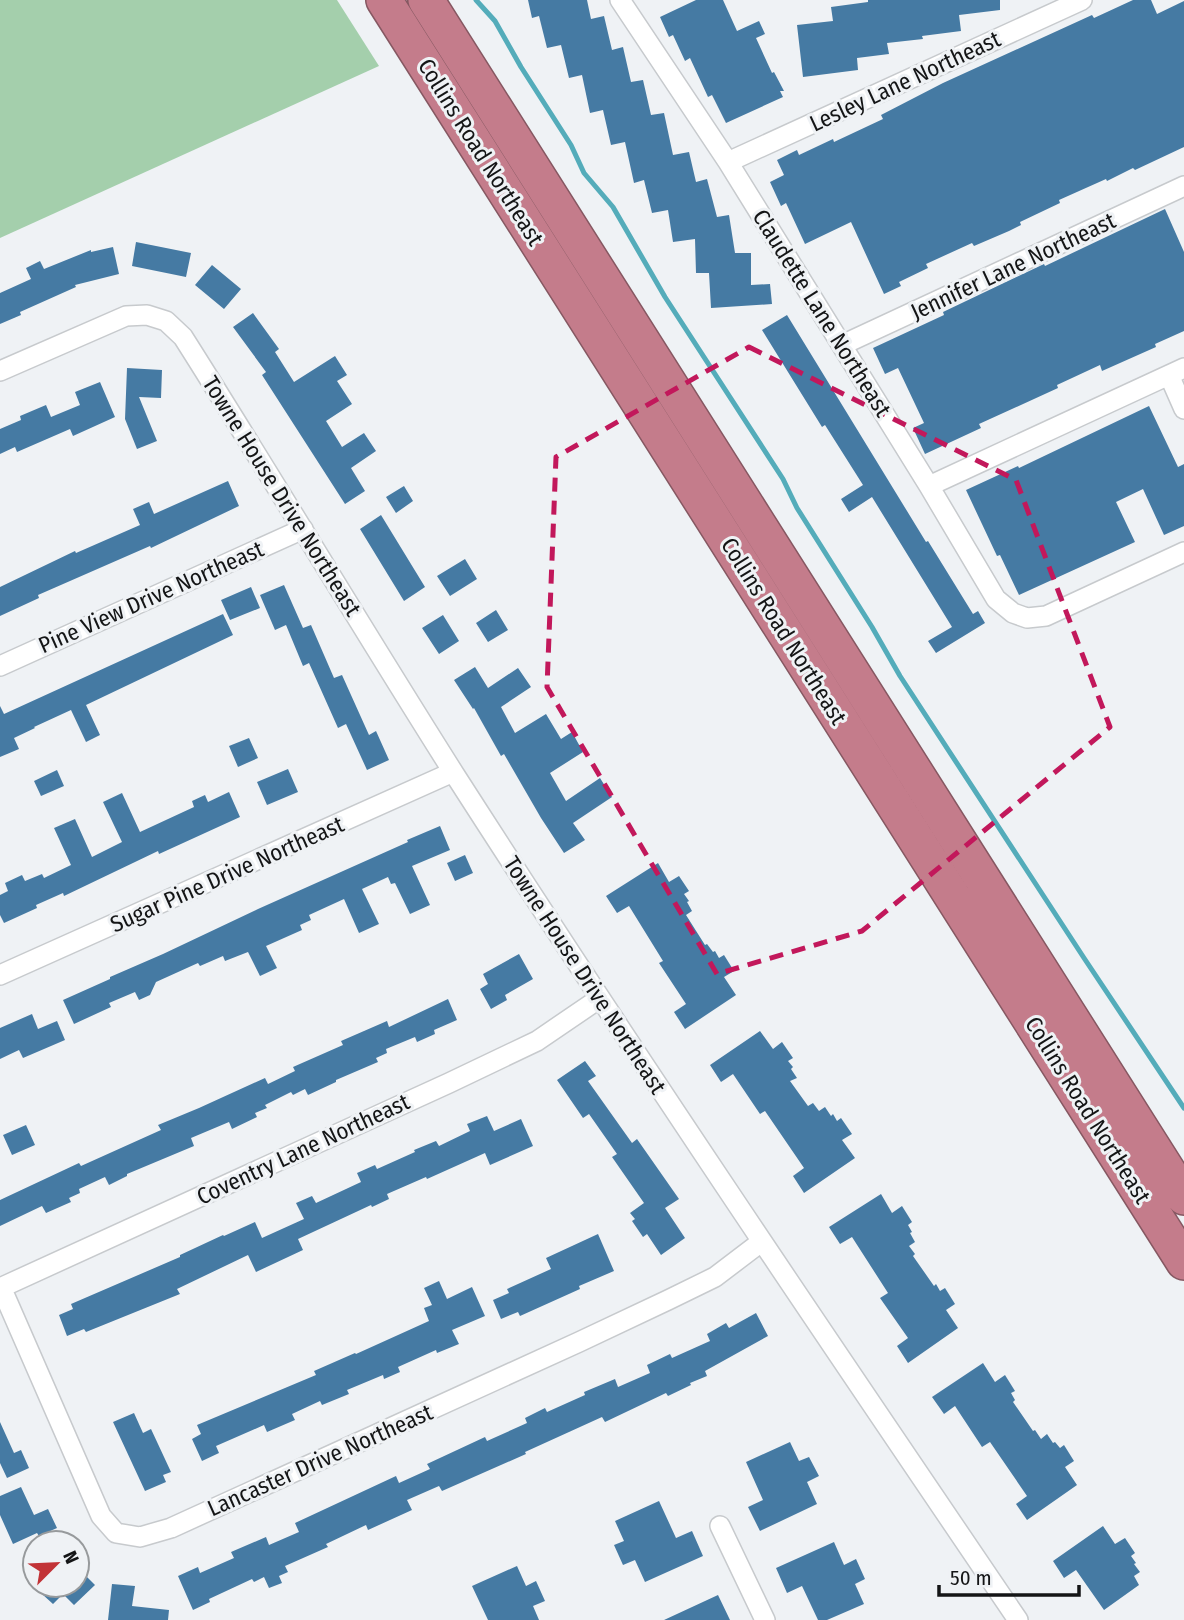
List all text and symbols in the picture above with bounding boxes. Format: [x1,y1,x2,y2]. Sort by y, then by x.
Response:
street label: Lesley Lane Northeast [805,24,1005,137]
street label: Collins Road Northeast [412,53,550,251]
street label: Claudette Lane Northeast [747,204,898,422]
street label: Jennifer Lane Northeast [906,206,1120,326]
street label: Towne House Drive Northeast [197,371,368,621]
street label: Collins Road Northeast [715,532,853,730]
street label: Pine View Drive Northeast [34,535,268,659]
street label: Sugar Pine Drive Northeast [106,810,349,938]
street label: Towne House Drive Northeast [498,851,673,1099]
street label: Collins Road Northeast [1019,1011,1157,1209]
street label: Coventry Lane Northeast [192,1087,414,1211]
street label: Lancaster Drive Northeast [203,1398,437,1522]
north arrow [21,1529,91,1599]
text: N [58,1547,84,1567]
scale bar [939,1554,1079,1598]
text: 50 m [950,1565,992,1591]

